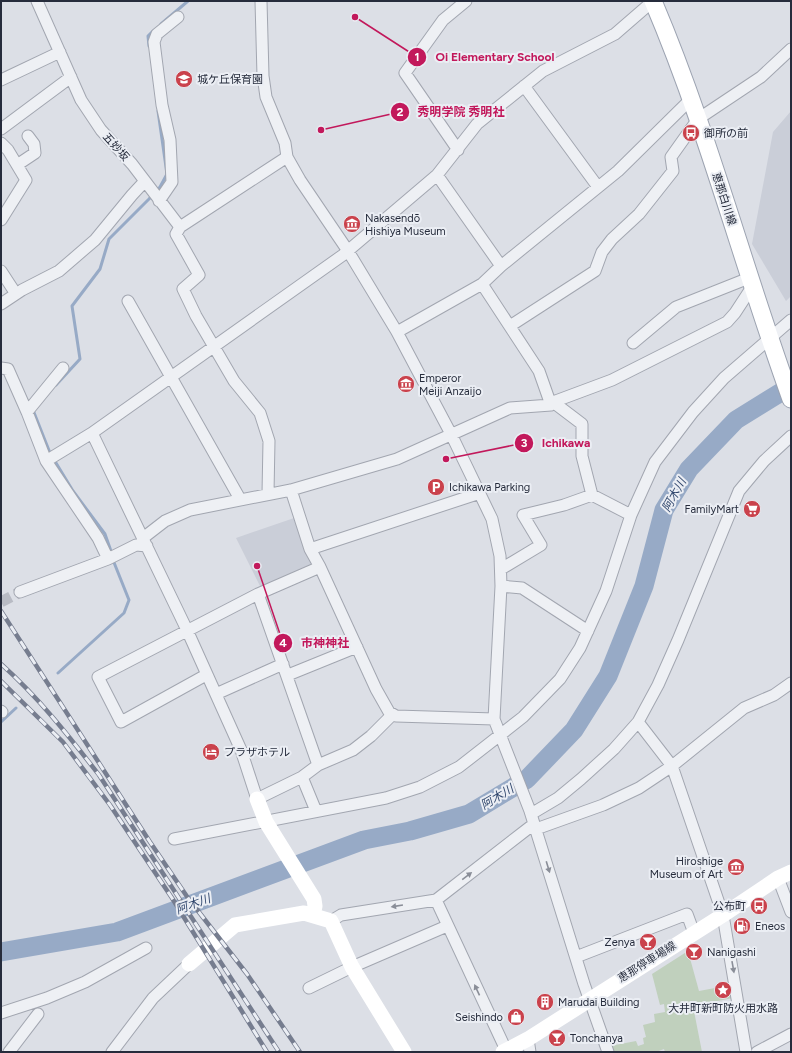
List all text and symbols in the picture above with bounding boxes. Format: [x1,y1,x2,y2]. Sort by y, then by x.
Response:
callout: Oi Elementary School [407,45,562,69]
text: 1 [414,50,420,64]
text: Oi Elementary School [435,50,555,64]
school or university icon: 城ケ丘保育園 [174,69,194,89]
place label: 城ケ丘保育園 [197,73,263,86]
callout: 秀明学院 秀明社 [390,100,513,124]
text: 2 [397,105,404,119]
text: 秀明学院 秀明社 [418,105,504,119]
bus stop icon: 御所の前 [681,123,701,143]
place label: 御所の前 [703,127,748,140]
street label: 五妙坂 [100,130,132,164]
street label: 恵那白川線 [709,171,739,227]
place label: Nakasendō Hishiya Museum [365,212,446,238]
museum icon: Nakasendō Hishiya Museum [342,214,362,234]
place label: Emperor Meiji Anzaijo [419,372,482,398]
museum icon: Emperor Meiji Anzaijo [396,374,416,394]
callout: Ichikawa [514,431,598,455]
text: 3 [521,436,528,450]
text: Ichikawa [542,436,590,450]
water label: 阿木川 [659,474,690,514]
parking icon: Ichikawa Parking [426,477,446,497]
place label: Ichikawa Parking [449,481,530,494]
supermarket icon: FamilyMart [742,499,762,519]
place label: FamilyMart [685,503,739,516]
callout: 市神神社 [273,631,357,655]
text: 4 [279,636,287,650]
text: 市神神社 [301,636,349,650]
hotel icon: プラザホテル [201,742,221,762]
place label: プラザホテル [224,746,290,759]
water label: 阿木川 [478,781,518,812]
place label: Hiroshige Museum of Art [650,855,723,881]
museum icon: Hiroshige Museum of Art [726,857,746,877]
one-way arrow [545,861,551,873]
one-way arrow [462,873,472,881]
water label: 阿木川 [174,891,214,917]
bus stop icon: 公布町 [749,896,769,916]
place label: 公布町 [713,900,746,913]
one-way arrow [391,903,403,909]
fuel station icon: Eneos [732,916,752,936]
place label: Eneos [755,920,785,933]
bar icon: Zenya [638,932,658,952]
place label: Zenya [605,936,635,949]
street label: 恵那停車場線 [616,939,678,985]
bar icon: Nanigashi [684,942,704,962]
place label: Nanigashi [707,946,756,959]
one-way arrow [730,961,736,973]
place icon: 大井町新町防火用水路 [713,980,733,1000]
one-way arrow [474,984,480,996]
building icon: Marudai Building [535,992,555,1012]
place label: Marudai Building [558,996,640,1009]
place label: 大井町新町防火用水路 [668,1002,778,1015]
shop icon: Seishindo [506,1007,526,1027]
place label: Seishindo [455,1011,503,1024]
bar icon: Tonchanya [547,1028,567,1048]
place label: Tonchanya [570,1032,623,1045]

